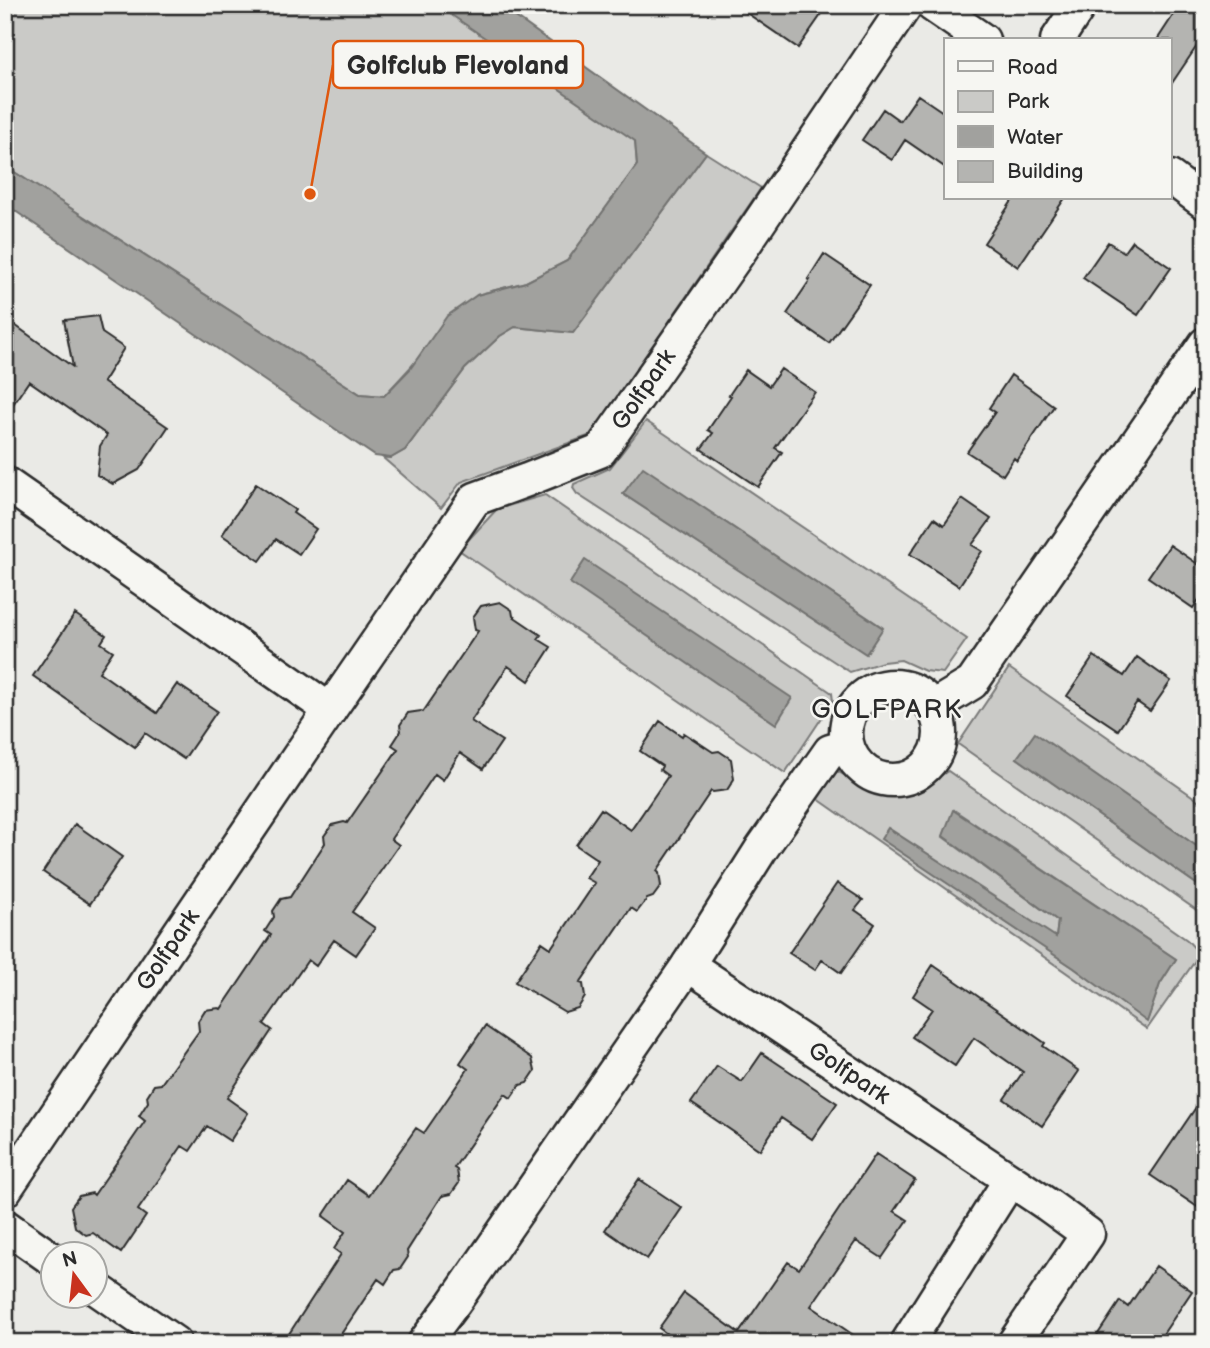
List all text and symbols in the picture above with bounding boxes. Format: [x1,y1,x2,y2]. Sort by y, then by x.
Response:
legend [944,38,1172,200]
callout: Golfclub Flevoland [333,41,583,88]
text: Golfclub Flevoland [347,51,569,82]
text: Road [1007,55,1058,80]
text: Park [1007,89,1050,114]
text: Water [1007,125,1063,150]
text: Building [1007,159,1083,184]
street label: Golfpark [605,343,682,435]
district label: GOLFPARK [811,695,963,726]
street label: Golfpark [130,903,206,996]
street label: Golfpark [803,1035,896,1110]
north arrow [38,1240,108,1310]
text: N [60,1247,80,1273]

